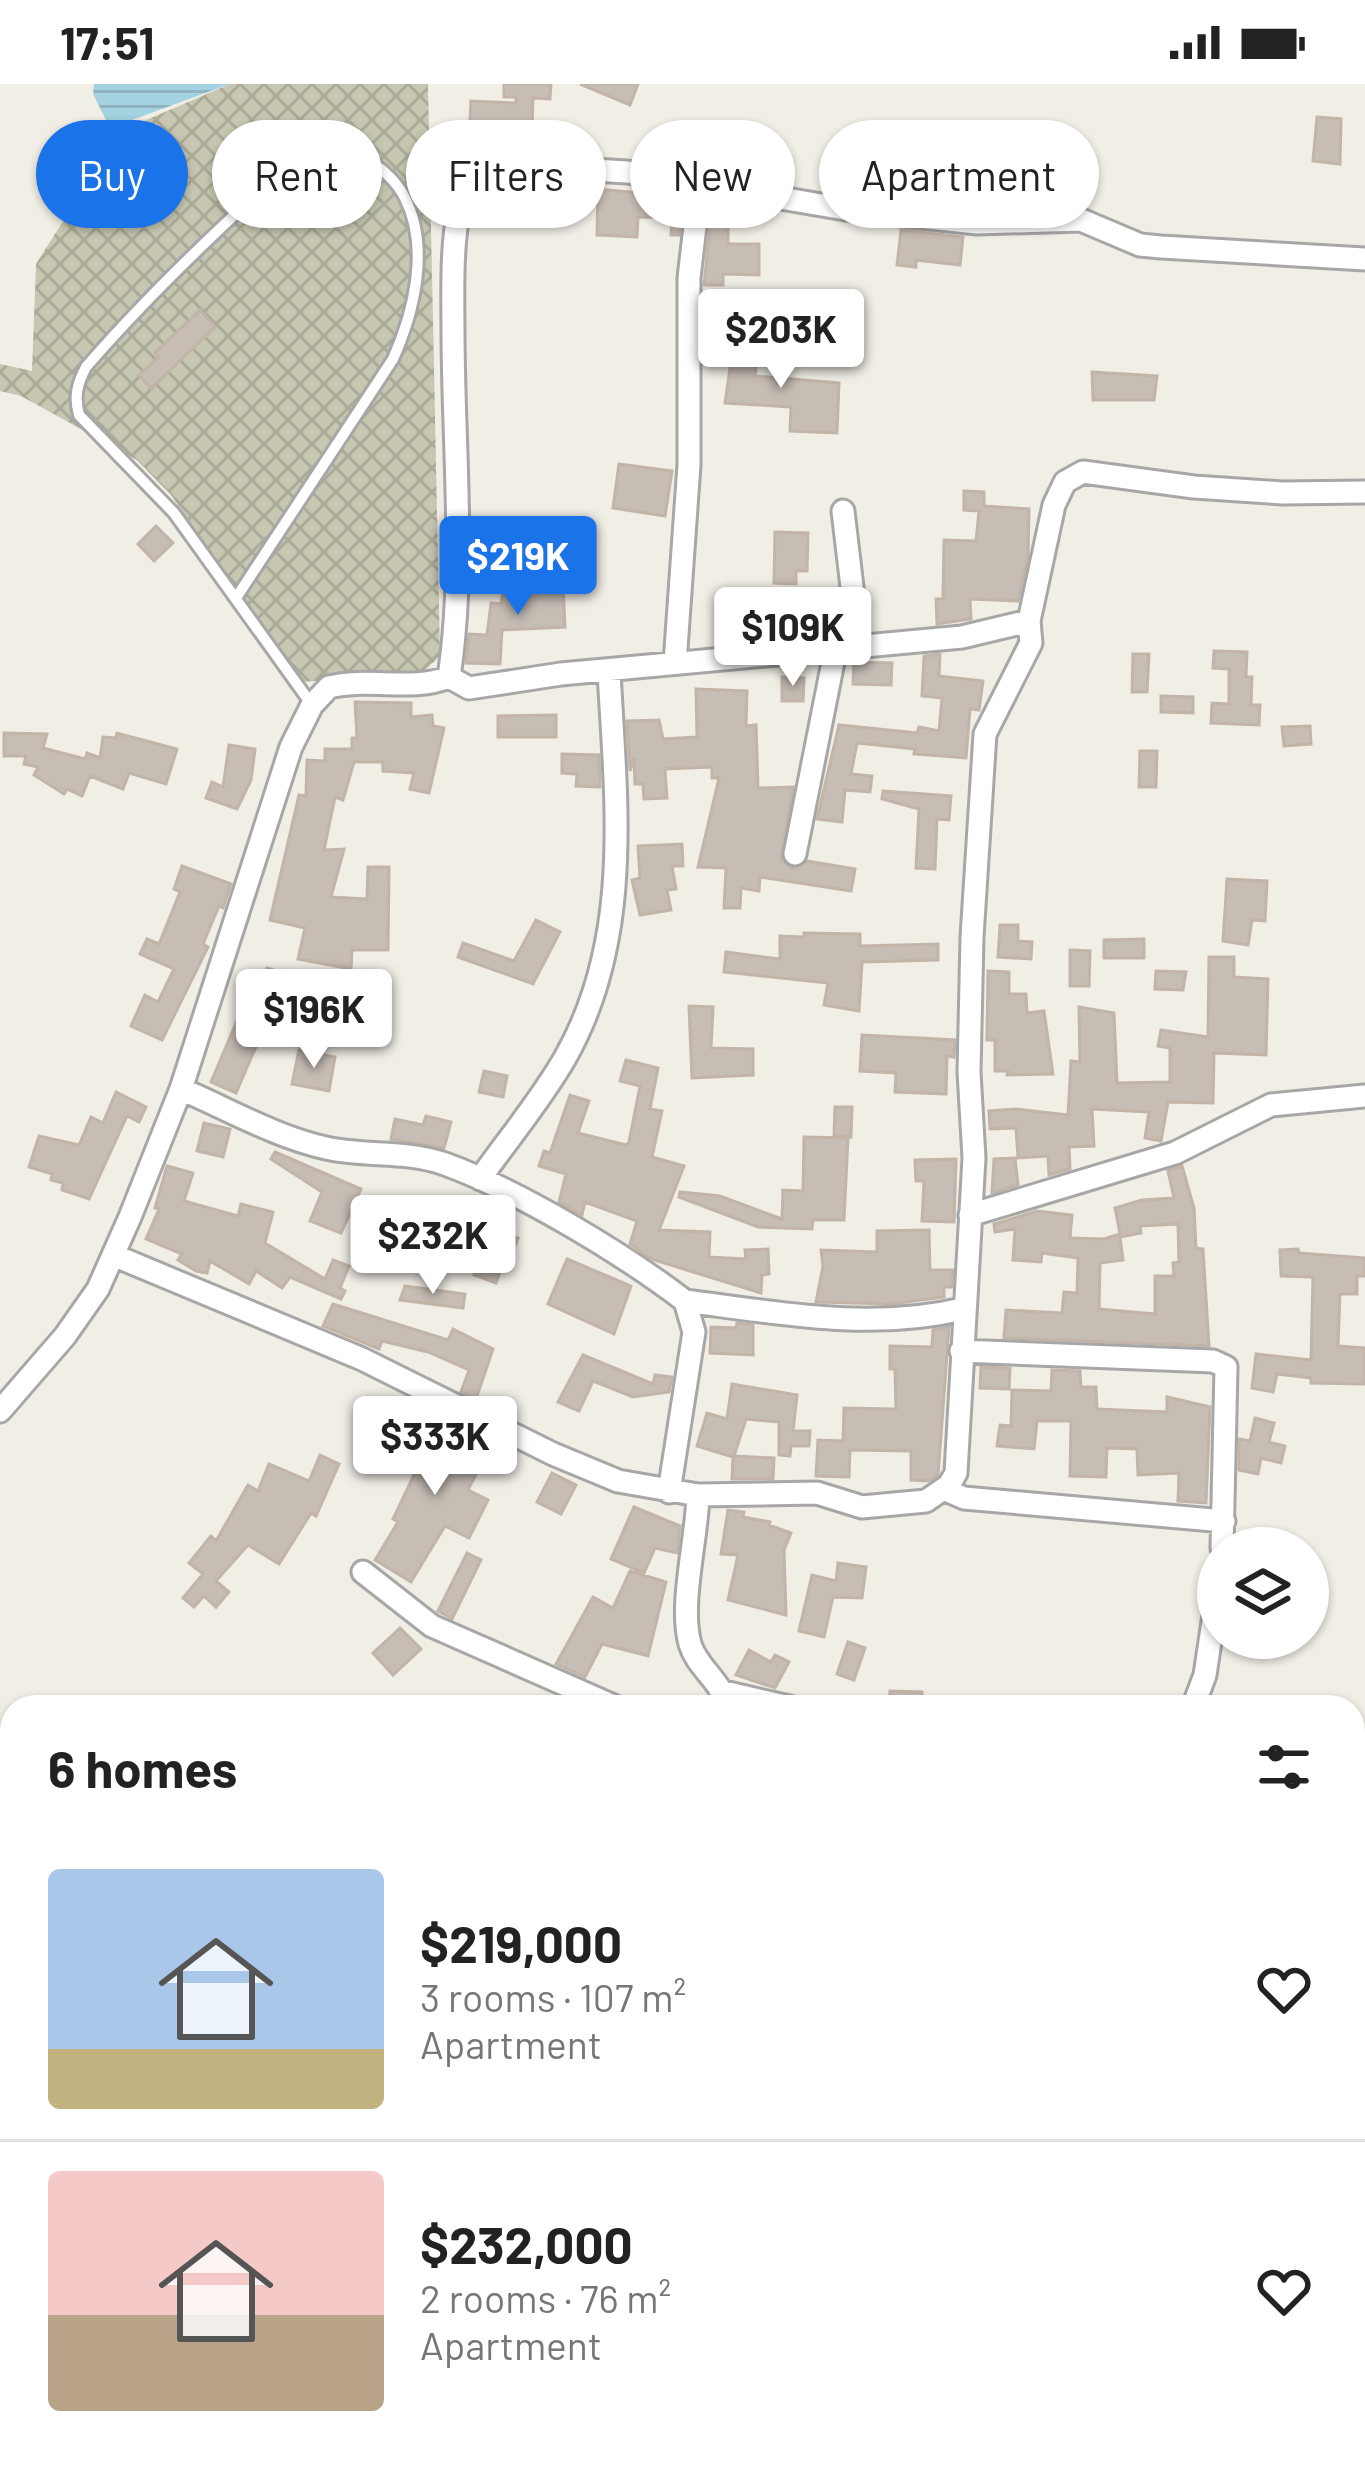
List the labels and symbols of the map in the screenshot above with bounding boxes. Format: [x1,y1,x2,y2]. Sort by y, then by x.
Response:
pin: $203K [697,289,865,391]
pin: $219K [434,516,602,618]
pin: $109K [709,587,877,689]
pin: $196K [230,969,398,1071]
pin: $232K [349,1195,517,1297]
pin: $333K [351,1396,519,1498]

